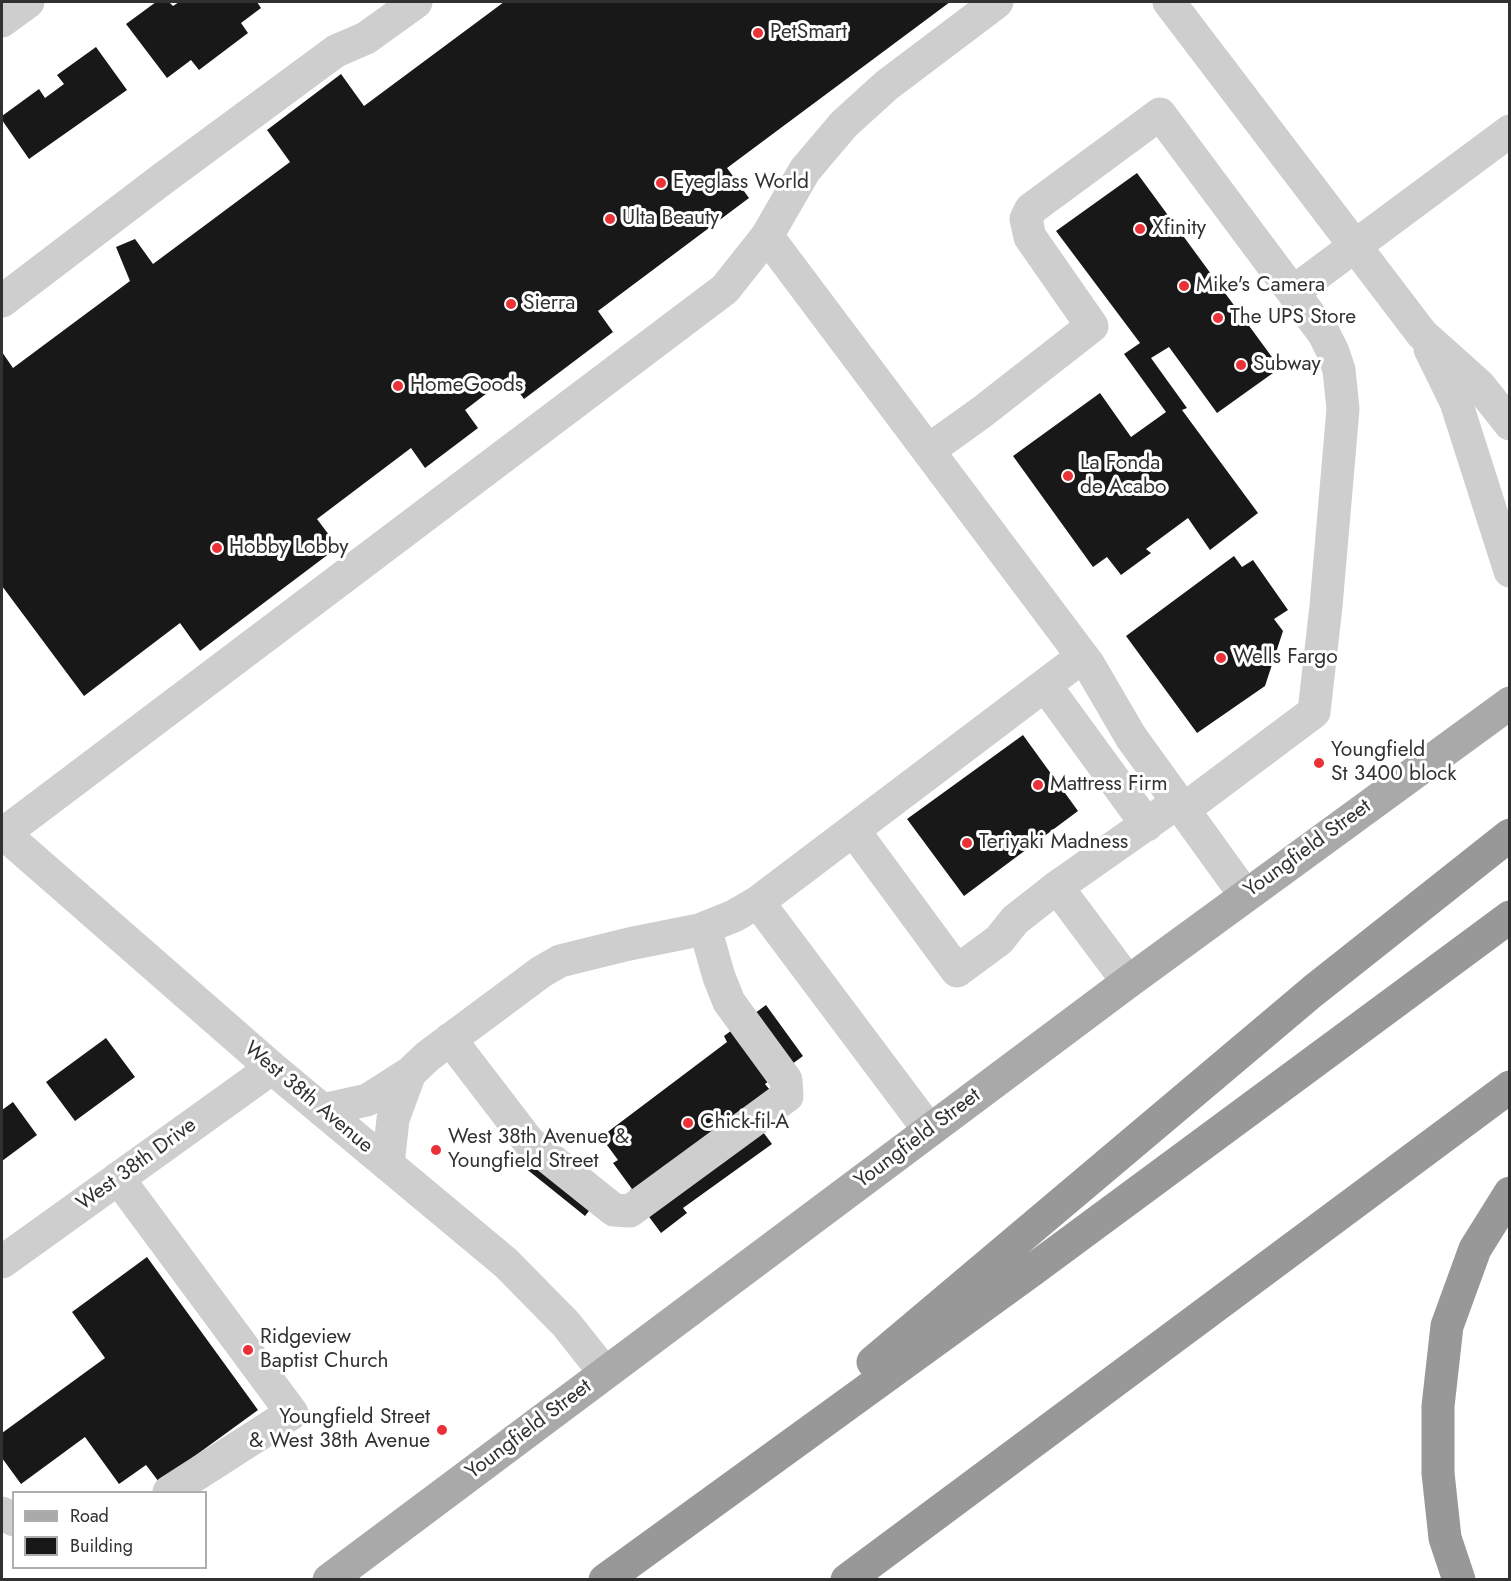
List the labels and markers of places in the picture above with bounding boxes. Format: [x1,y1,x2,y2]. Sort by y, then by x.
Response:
place label: PetSmart [770,20,847,46]
marker: PetSmart [751,26,765,40]
place label: Eyeglass World [673,170,809,196]
marker: Eyeglass World [654,176,668,190]
place label: Ulta Beauty [622,206,719,232]
marker: Ulta Beauty [603,212,617,226]
place label: Xfinity [1152,216,1206,242]
marker: Xfinity [1133,222,1147,236]
place label: Mike's Camera [1196,273,1325,299]
marker: Mike's Camera [1177,279,1191,293]
place label: Sierra [523,291,575,317]
marker: Sierra [504,297,518,311]
place label: The UPS Store [1230,305,1356,331]
marker: The UPS Store [1211,311,1225,325]
place label: Subway [1253,352,1321,378]
marker: Subway [1234,358,1248,372]
place label: HomeGoods [410,373,523,399]
marker: HomeGoods [391,379,405,393]
place label: La Fonda de Acabo [1080,451,1167,501]
marker: La Fonda de Acabo [1061,469,1075,483]
place label: Hobby Lobby [229,535,348,561]
marker: Hobby Lobby [210,541,224,555]
place label: Wells Fargo [1233,645,1338,671]
marker: Wells Fargo [1214,651,1228,665]
place label: Youngfield St 3400 block [1331,738,1457,788]
marker: Youngfield St 3400 block [1312,756,1326,770]
place label: Mattress Firm [1050,772,1168,798]
marker: Mattress Firm [1031,778,1045,792]
place label: Teriyaki Madness [979,830,1128,856]
marker: Teriyaki Madness [960,836,974,850]
place label: Chick-fil-A [700,1110,789,1136]
marker: Chick-fil-A [681,1116,695,1130]
place label: West 38th Avenue & Youngfield Street [448,1125,629,1175]
marker: West 38th Avenue & Youngfield Street [429,1143,443,1157]
place label: Ridgeview Baptist Church [260,1325,388,1375]
marker: Ridgeview Baptist Church [241,1343,255,1357]
place label: Youngfield Street & West 38th Avenue [249,1405,430,1455]
marker: Youngfield Street & West 38th Avenue [435,1423,449,1437]

